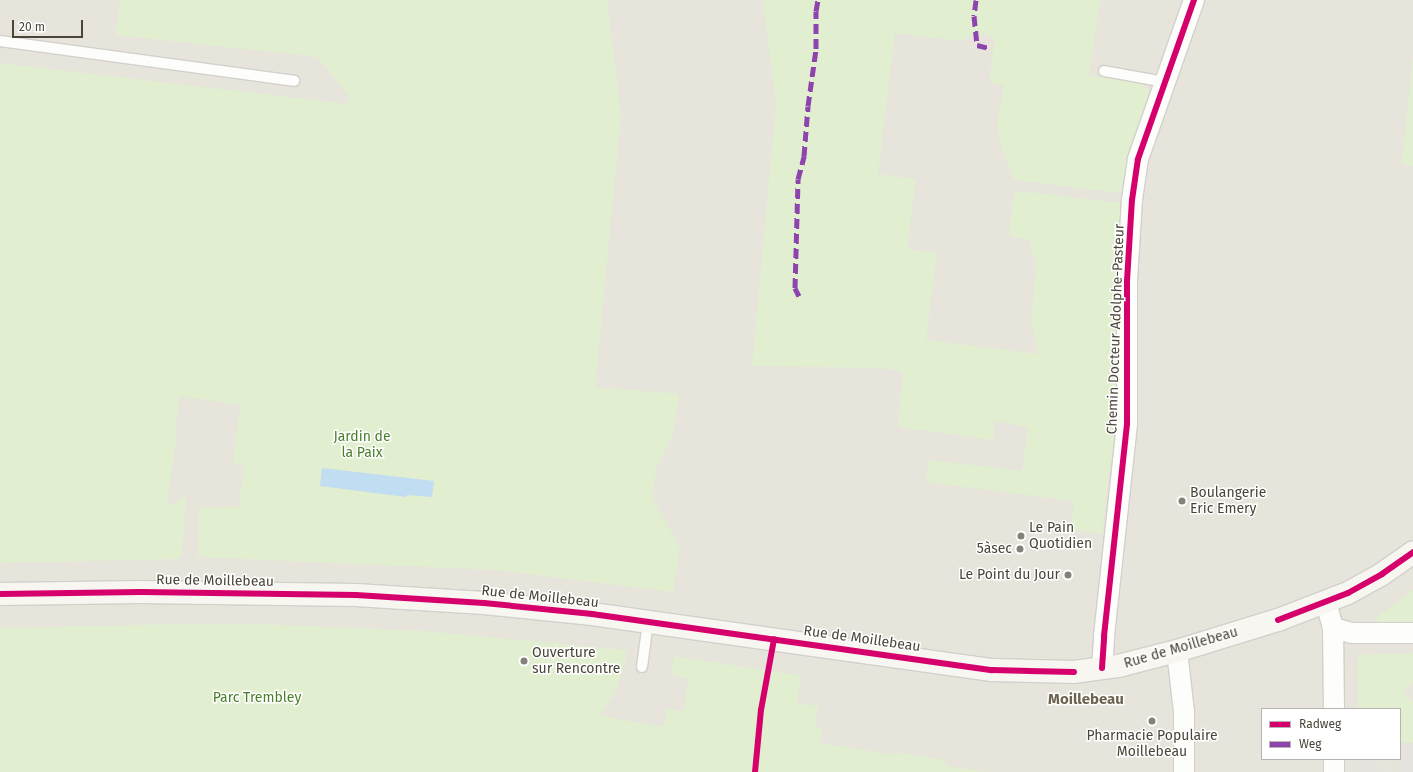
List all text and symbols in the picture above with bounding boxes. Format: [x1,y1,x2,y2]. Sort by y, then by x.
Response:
scale bar [14,12,85,38]
text: 20 m [19,20,45,34]
street label: Chemin Docteur Adolphe-Pasteur [1104,223,1128,435]
park label: Jardin de la Paix [333,429,391,462]
place label: Boulangerie Eric Emery [1190,485,1266,518]
marker: Boulangerie Eric Emery [1177,496,1187,506]
place label: Le Pain Quotidien [1029,520,1092,552]
marker: Le Pain Quotidien [1016,531,1026,541]
place label: 5àsec [977,541,1012,557]
marker: 5àsec [1015,544,1025,554]
place label: Le Point du Jour [959,567,1060,583]
marker: Le Point du Jour [1063,570,1073,580]
street label: Rue de Moillebeau [156,572,274,590]
street label: Rue de Moillebeau [480,582,600,612]
street label: Rue de Moillebeau [802,622,922,656]
street label: Rue de Moillebeau [1122,624,1240,672]
place label: Ouverture sur Rencontre [532,645,620,678]
marker: Ouverture sur Rencontre [519,656,529,666]
park label: Parc Trembley [213,690,301,706]
district label: Moillebeau [1048,691,1124,709]
legend [1261,708,1401,760]
marker: Pharmacie Populaire Moillebeau [1147,716,1157,726]
text: Radweg [1299,717,1341,731]
place label: Pharmacie Populaire Moillebeau [1086,728,1218,760]
text: Weg [1299,737,1322,751]

